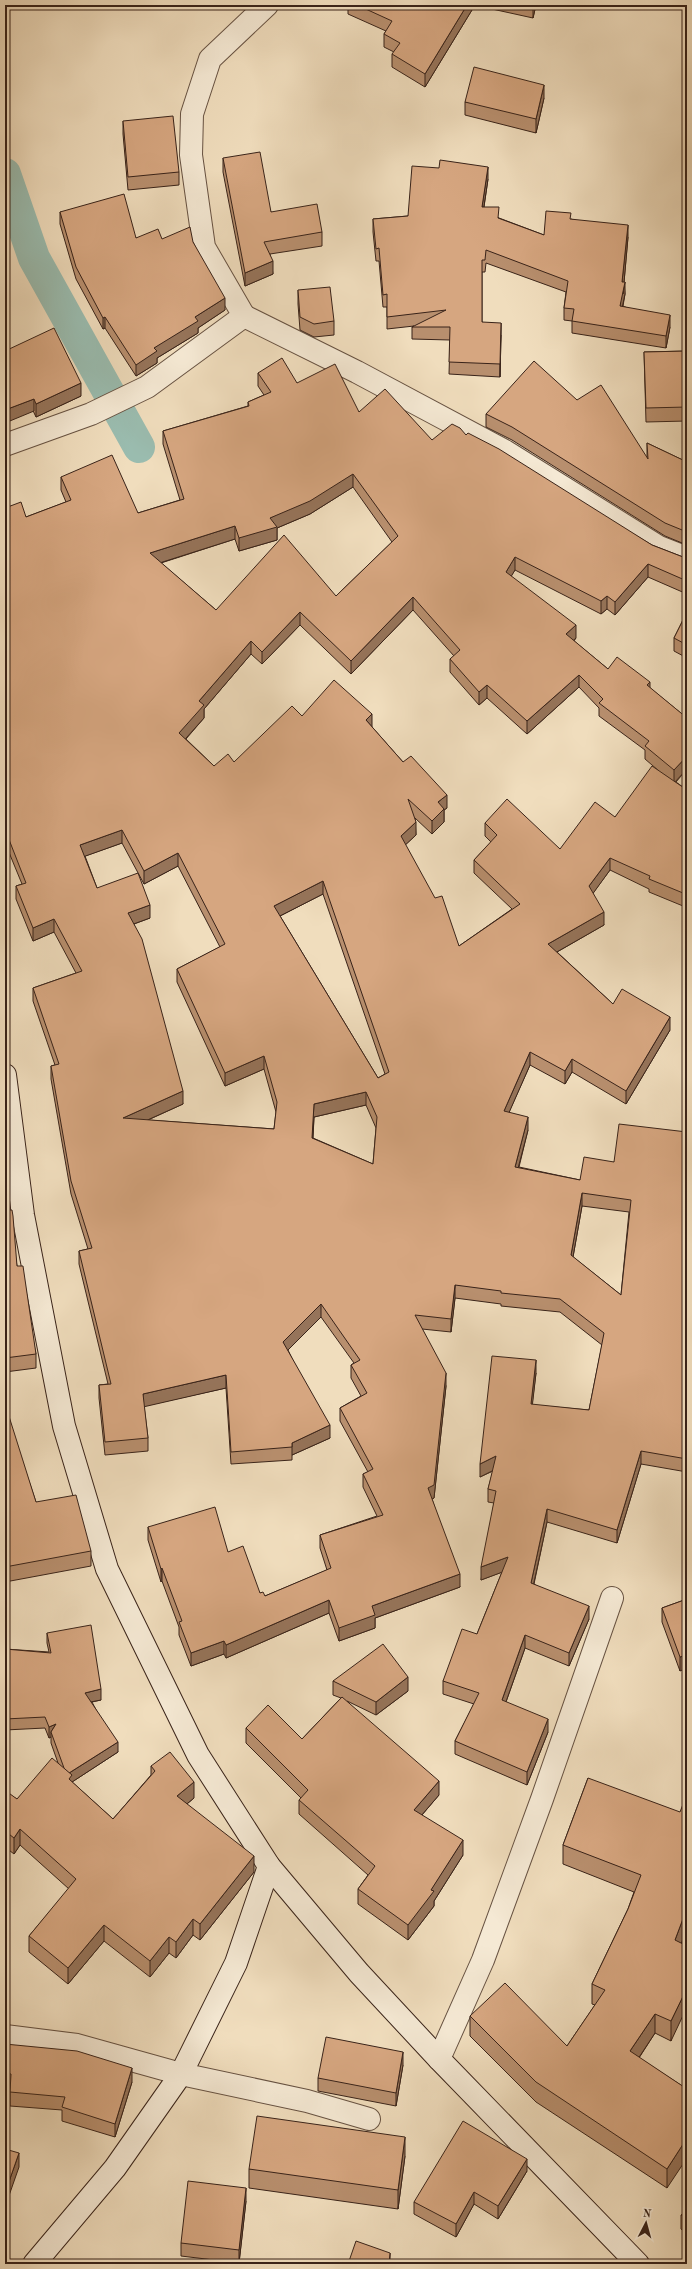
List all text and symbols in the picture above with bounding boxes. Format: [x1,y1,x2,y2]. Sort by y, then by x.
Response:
north arrow [626,2203,666,2243]
text: N [642,2209,652,2221]

